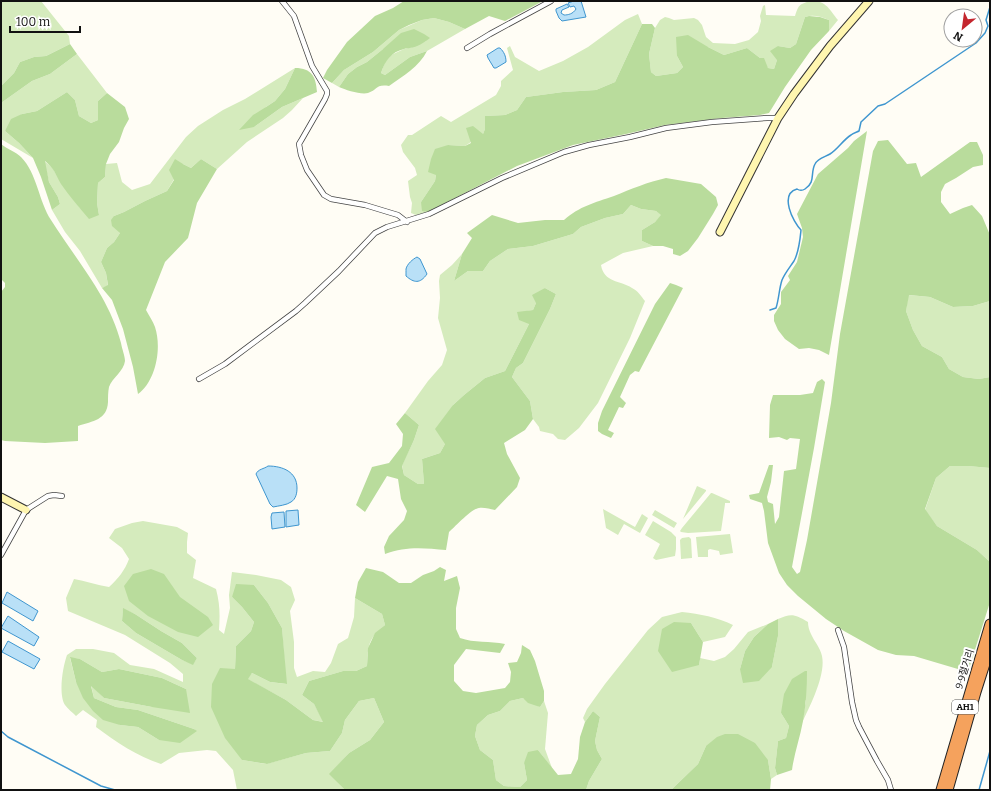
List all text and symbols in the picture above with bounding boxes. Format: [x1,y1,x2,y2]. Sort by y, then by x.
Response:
scale bar [10,8,80,34]
north arrow [943,8,983,48]
text: 100 m [16,15,51,29]
text: N [951,28,965,44]
street label: 9·9절거리 [953,647,977,691]
road number: AH1 [952,700,978,714]

